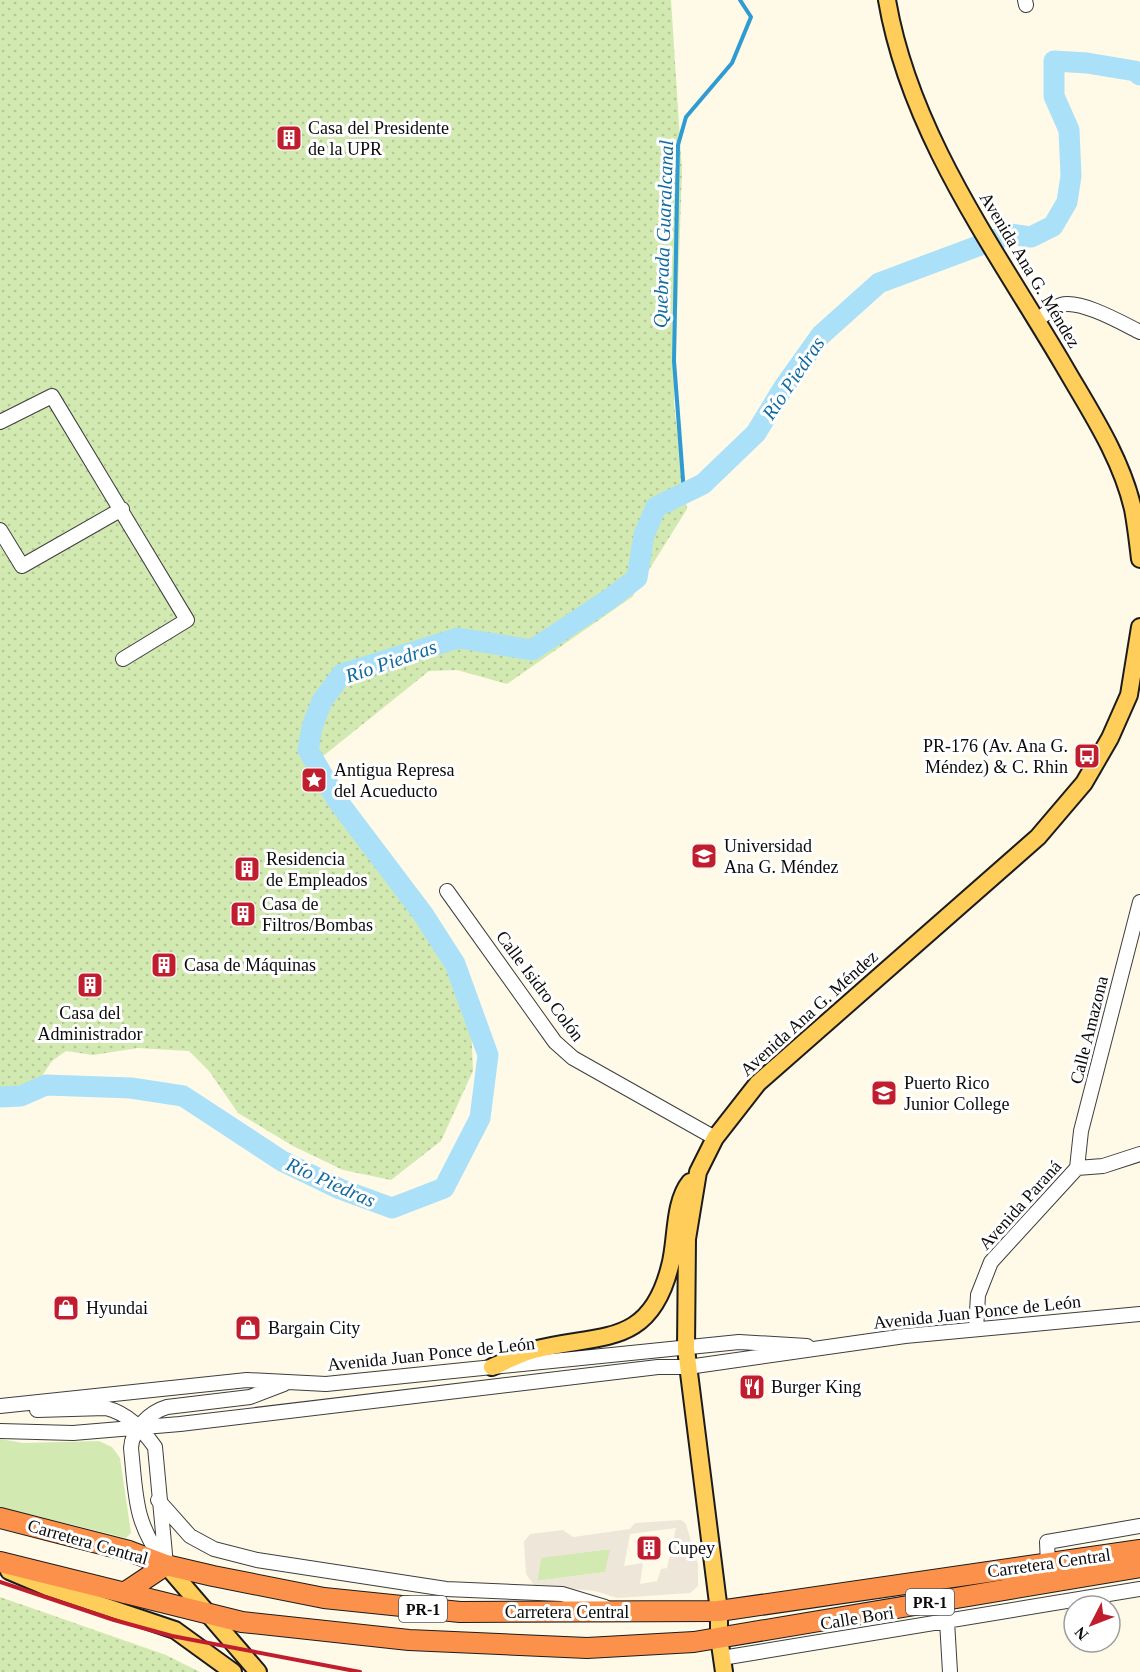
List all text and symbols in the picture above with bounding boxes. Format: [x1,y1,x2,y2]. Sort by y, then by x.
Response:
place label: Casa del Presidente de la UPR [308,118,449,159]
building icon: Casa del Presidente de la UPR [274,123,304,153]
water label: Quebrada Guaralcanal [649,139,677,328]
street label: Avenida Ana G. Méndez [976,189,1084,351]
water label: Río Piedras [757,332,829,424]
water label: Río Piedras [342,635,440,687]
place label: PR-176 (Av. Ana G. Méndez) & C. Rhin [923,736,1068,778]
bus stop icon: PR-176 (Av. Ana G. Méndez) & C. Rhin [1072,741,1102,771]
place label: Antigua Represa del Acueducto [334,760,454,801]
place icon: Antigua Represa del Acueducto [299,765,329,795]
place label: Universidad Ana G. Méndez [724,836,838,877]
school or university icon: Universidad Ana G. Méndez [689,841,719,871]
place label: Residencia de Empleados [266,849,367,890]
building icon: Residencia de Empleados [232,854,262,884]
place label: Casa de Filtros/Bombas [262,894,373,935]
building icon: Casa de Filtros/Bombas [228,899,258,929]
street label: Calle Isidro Colón [492,927,588,1045]
street label: Avenida Ana G. Méndez [736,946,882,1080]
building icon: Casa de Máquinas [149,950,179,980]
place label: Casa de Máquinas [184,955,316,975]
building icon: Casa del Administrador [75,970,105,1000]
street label: Calle Amazona [1066,974,1112,1086]
place label: Casa del Administrador [38,1003,143,1044]
place label: Puerto Rico Junior College [904,1073,1010,1114]
school or university icon: Puerto Rico Junior College [869,1078,899,1108]
water label: Río Piedras [282,1152,379,1211]
street label: Avenida Paraná [975,1156,1065,1254]
street label: Avenida Juan Ponce de León [872,1291,1082,1333]
shop icon: Hyundai [51,1293,81,1323]
place label: Hyundai [86,1298,148,1318]
shop icon: Bargain City [233,1313,263,1343]
place label: Bargain City [268,1318,360,1338]
street label: Avenida Juan Ponce de León [326,1333,536,1375]
restaurant icon: Burger King [737,1372,767,1402]
place label: Burger King [771,1377,861,1397]
street label: Carretera Central [25,1515,151,1569]
building icon: Cupey [634,1533,664,1563]
place label: Cupey [668,1538,715,1558]
street label: Carretera Central [986,1544,1112,1582]
road number: PR-1 [906,1589,954,1615]
north arrow [1062,1594,1122,1654]
road number: PR-1 [399,1596,447,1622]
street label: Carretera Central [505,1602,629,1622]
street label: Calle Bori [819,1602,895,1634]
text: N [1071,1623,1091,1644]

